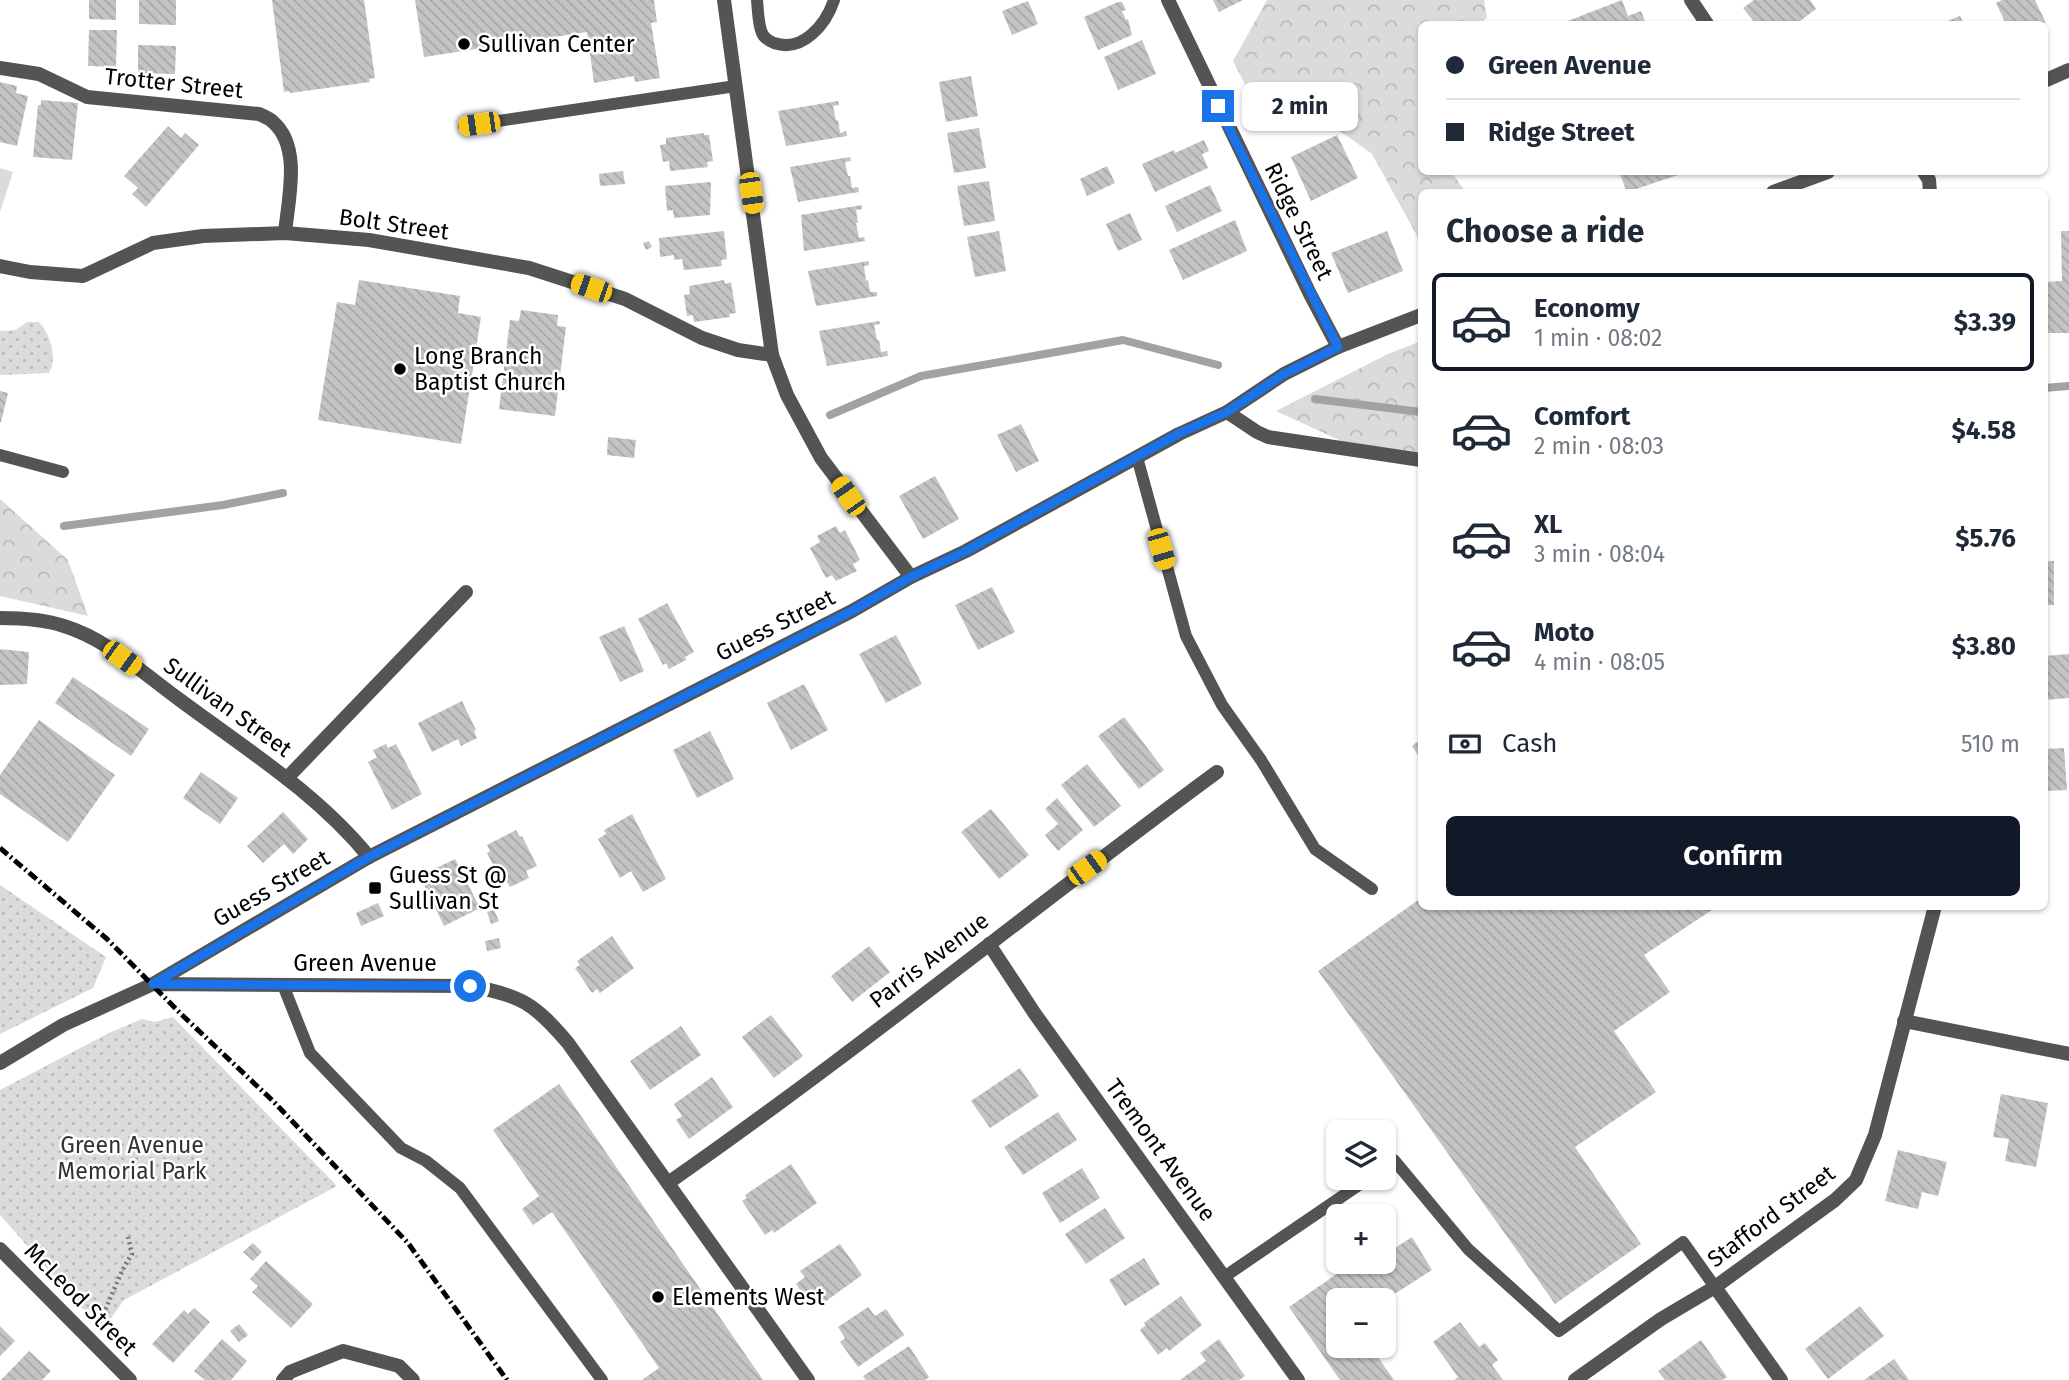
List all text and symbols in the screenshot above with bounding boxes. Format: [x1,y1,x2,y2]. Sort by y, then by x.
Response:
place label: Sullivan Center [478,30,635,58]
marker: Sullivan Center [456,36,472,52]
text: Green Avenue [1488,50,1651,81]
street label: Trotter Street [103,62,245,104]
callout: 2 min [1242,82,1358,130]
route end [1202,90,1234,122]
text: 2 min [1272,92,1328,120]
car [457,111,502,137]
text: Ridge Street [1488,117,1635,148]
street label: Ridge Street [1259,158,1340,285]
car [738,171,765,215]
street label: Bolt Street [337,202,452,246]
text: Choose a ride [1446,212,1644,250]
car [568,271,615,305]
icon: car [1450,291,1513,354]
text: Economy [1534,293,1640,324]
text: $3.39 [1954,307,2016,338]
text: 1 min · 08:02 [1534,324,1662,352]
place label: Long Branch Baptist Church [414,342,566,396]
marker: Long Branch Baptist Church [392,361,408,377]
icon: car [1450,399,1513,462]
text: Comfort [1534,401,1630,432]
text: $4.58 [1951,415,2016,446]
text: 2 min · 08:03 [1534,432,1664,460]
car [828,473,869,519]
icon: car [1450,507,1513,570]
text: XL [1534,509,1562,540]
text: $5.76 [1955,523,2016,554]
car [1146,526,1177,572]
text: 3 min · 08:04 [1534,540,1665,568]
street label: Guess Street [711,583,840,667]
icon: car [1450,615,1513,678]
text: Moto [1534,617,1594,648]
text: $3.80 [1952,631,2016,662]
car [99,637,146,679]
text: 4 min · 08:05 [1534,648,1665,676]
street label: Sullivan Street [159,651,298,763]
icon: cash [1446,725,1484,763]
text: Cash [1502,728,1558,759]
text: 510 m [1961,730,2020,758]
button: Confirm [1446,816,2020,896]
street label: Guess Street [208,843,335,933]
car [1064,847,1111,889]
place label: Guess St @ Sullivan St [389,861,507,915]
marker: Guess St @ Sullivan St [367,880,383,896]
street label: Parris Avenue [864,906,994,1014]
street label: Green Avenue [293,949,437,977]
route start [454,970,486,1002]
street label: Tremont Avenue [1100,1073,1222,1227]
map controls [1326,1120,1396,1358]
button: layers [1326,1120,1396,1190]
park label: Green Avenue Memorial Park [57,1131,207,1185]
street label: Stafford Street [1702,1159,1841,1273]
button: + [1326,1204,1396,1274]
street label: McLeod Street [19,1237,144,1362]
place label: Elements West [672,1283,825,1311]
button: − [1326,1288,1396,1358]
marker: Elements West [650,1289,666,1305]

